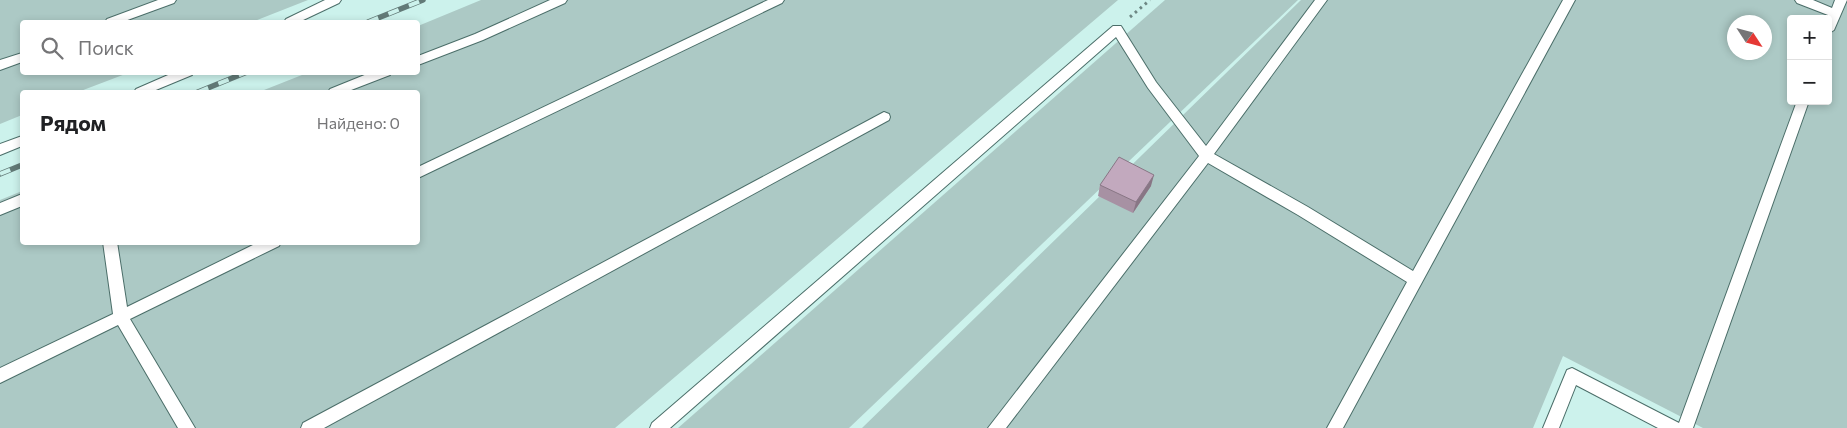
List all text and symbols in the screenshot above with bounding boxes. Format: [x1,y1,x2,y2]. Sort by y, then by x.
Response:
north arrow [1727,15,1772,60]
map controls [1787,15,1832,105]
button: + [1787,15,1832,60]
search box [20,20,420,75]
icon: search [38,34,66,62]
text: Поиск [78,36,134,59]
button: − [1787,60,1832,105]
text: Рядом [40,110,106,135]
text: Найдено: 0 [317,113,400,132]

